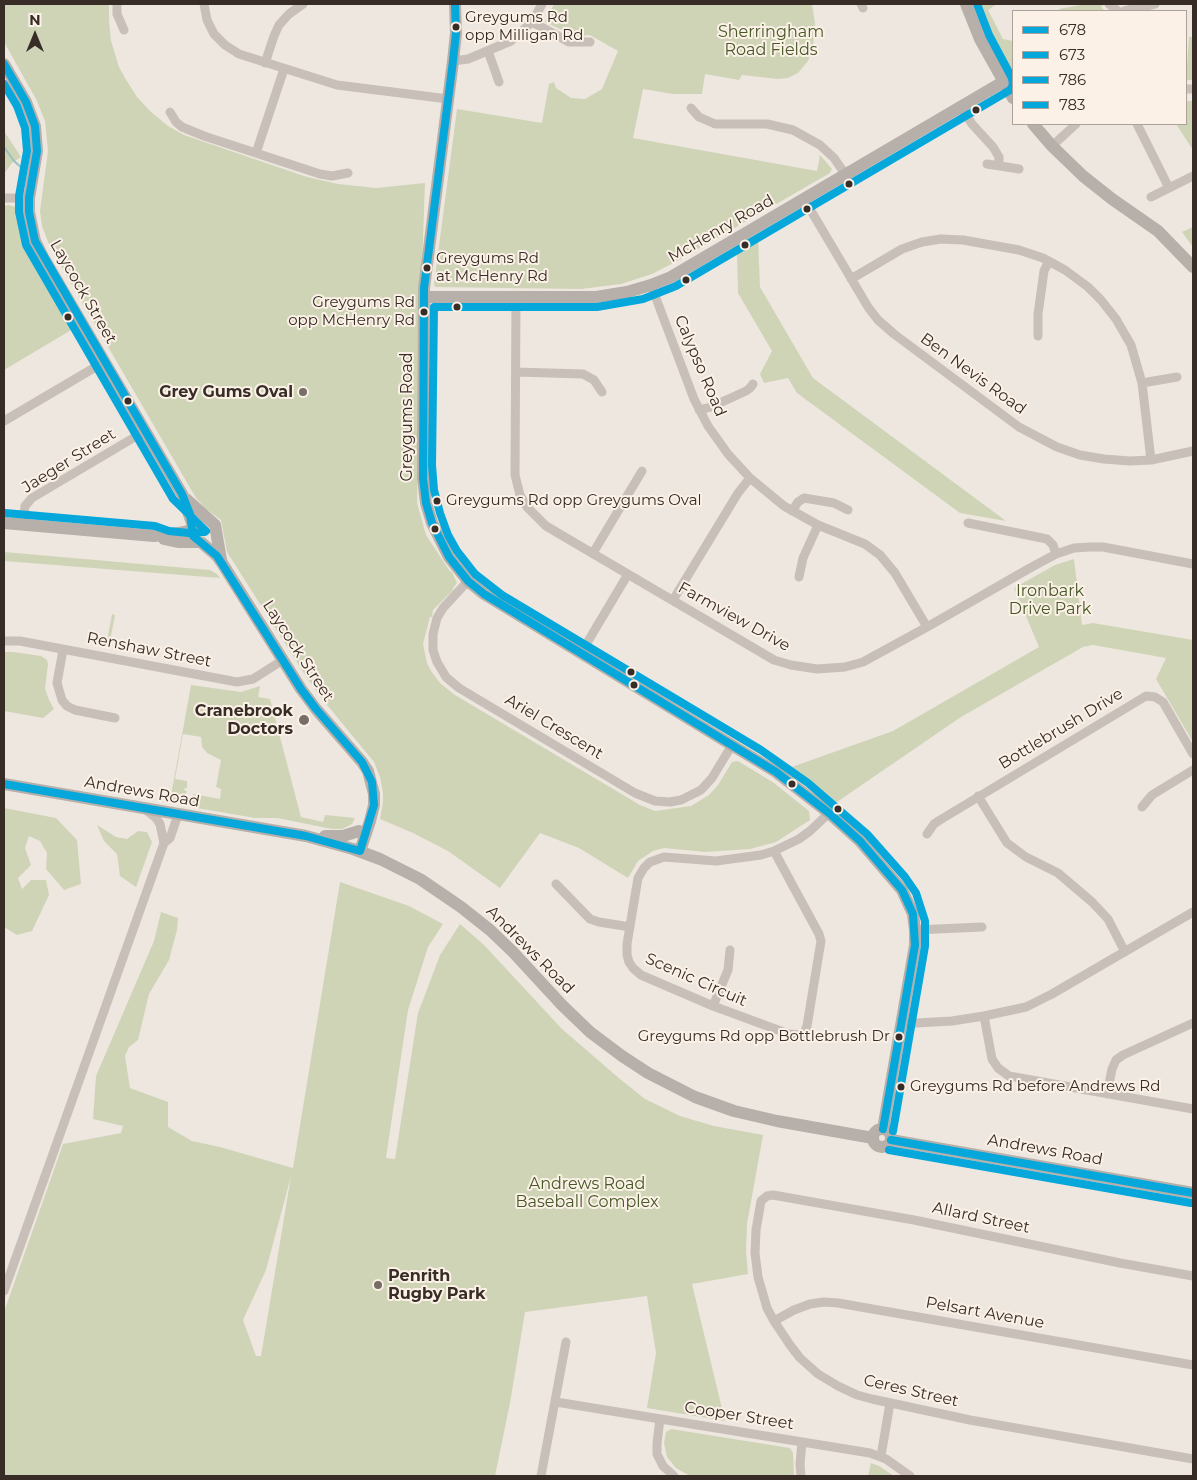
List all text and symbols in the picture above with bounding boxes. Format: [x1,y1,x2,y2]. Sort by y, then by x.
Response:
place label: Greygums Rd opp Milligan Rd [465,9,583,44]
north arrow [10,10,60,60]
legend [1012,10,1187,125]
text: N [29,11,41,29]
text: 678 [1059,20,1086,39]
marker: Greygums Rd opp Milligan Rd [451,22,461,32]
park label: Sherringham Road Fields [718,22,824,60]
text: 673 [1059,45,1085,64]
text: 786 [1059,70,1086,89]
text: 783 [1059,95,1086,114]
unlabelled marker [971,105,981,115]
unlabelled marker [844,179,854,189]
street label: McHenry Road [665,191,777,267]
unlabelled marker [802,204,812,214]
street label: Laycock Street [45,237,121,347]
unlabelled marker [740,240,750,250]
place label: Greygums Rd at McHenry Rd [436,250,548,285]
marker: Greygums Rd at McHenry Rd [422,263,432,273]
unlabelled marker [681,275,691,285]
place label: Greygums Rd opp McHenry Rd [288,294,415,329]
unlabelled marker [452,302,462,312]
marker: Greygums Rd opp McHenry Rd [419,307,429,317]
unlabelled marker [63,312,73,322]
street label: Calypso Road [670,312,730,420]
street label: Ben Nevis Road [916,329,1030,419]
street label: Greygums Road [397,352,417,482]
place label: Grey Gums Oval [159,382,293,402]
marker: Grey Gums Oval [297,386,309,398]
unlabelled marker [123,396,133,406]
street label: Jaeger Street [19,425,119,497]
place label: Greygums Rd opp Greygums Oval [446,492,702,510]
marker: Greygums Rd opp Greygums Oval [432,496,442,506]
unlabelled marker [430,524,440,534]
street label: Farmview Drive [675,578,793,656]
park label: Ironbark Drive Park [1009,581,1091,619]
street label: Laycock Street [258,597,338,705]
street label: Renshaw Street [85,629,213,671]
unlabelled marker [626,667,636,677]
unlabelled marker [629,680,639,690]
street label: Bottlebrush Drive [995,684,1127,774]
street label: Ariel Crescent [501,690,607,764]
place label: Cranebrook Doctors [195,701,293,739]
marker: Cranebrook Doctors [297,713,311,727]
street label: Andrews Road [83,772,201,812]
unlabelled marker [787,779,797,789]
unlabelled marker [833,804,843,814]
street label: Andrews Road [482,902,578,998]
street label: Scenic Circuit [642,949,750,1011]
place label: Greygums Rd opp Bottlebrush Dr [638,1028,890,1046]
marker: Greygums Rd opp Bottlebrush Dr [894,1032,904,1042]
place label: Greygums Rd before Andrews Rd [910,1078,1160,1096]
marker: Greygums Rd before Andrews Rd [896,1082,906,1092]
street label: Andrews Road [986,1130,1104,1170]
park label: Andrews Road Baseball Complex [515,1174,659,1212]
street label: Allard Street [931,1198,1031,1238]
place label: Penrith Rugby Park [388,1266,486,1304]
marker: Penrith Rugby Park [372,1279,384,1291]
street label: Pelsart Avenue [924,1293,1046,1333]
street label: Ceres Street [862,1371,960,1411]
street label: Cooper Street [683,1398,795,1434]

